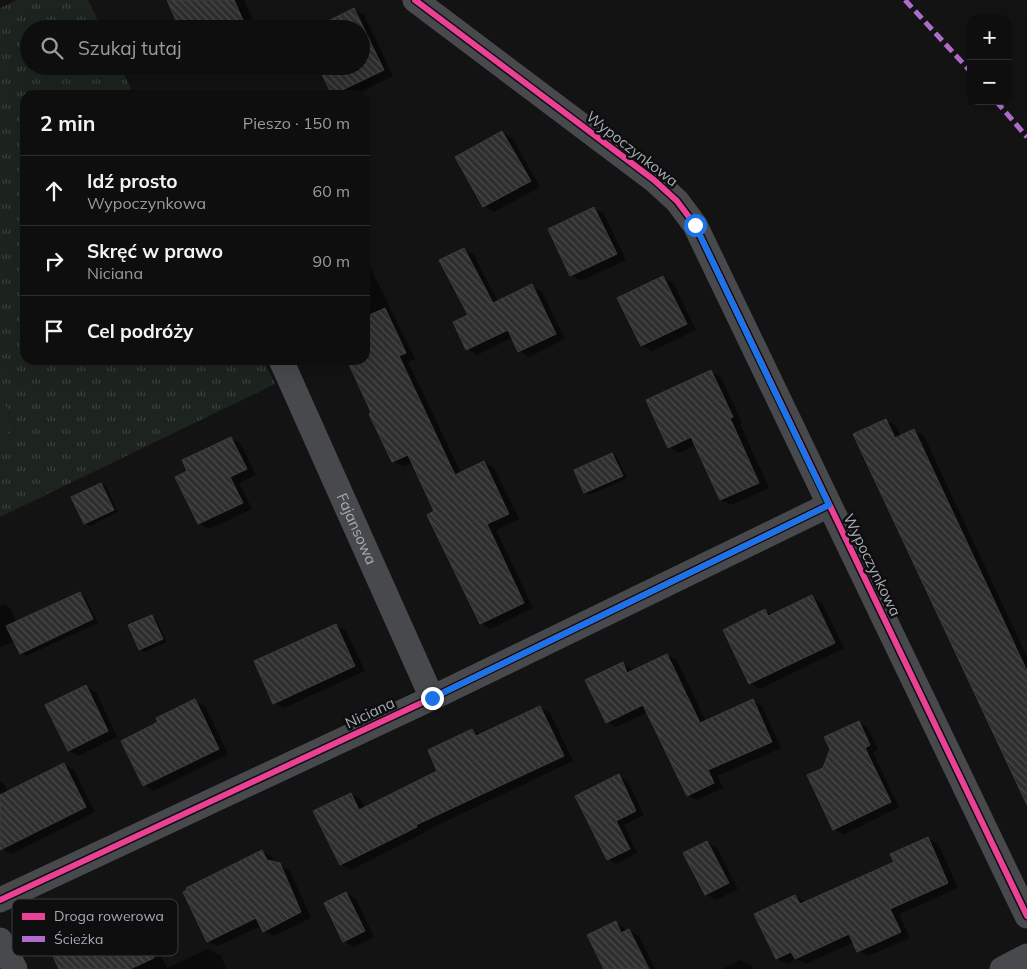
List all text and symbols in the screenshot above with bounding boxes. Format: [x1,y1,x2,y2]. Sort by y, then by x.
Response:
map controls [967,15,1012,105]
button: + [967,15,1012,60]
search box [20,20,370,75]
icon: search [38,34,66,62]
text: Szukaj tutaj [78,36,181,60]
button: − [967,60,1012,105]
street label: Wypoczynkowa [583,107,682,190]
text: 2 min [40,110,95,136]
text: Pieszo · 150 m [243,113,350,133]
text: Idź prosto [87,169,178,193]
icon: ahead [40,177,68,205]
text: 60 m [313,181,350,201]
text: Wypoczynkowa [87,193,206,213]
route start [684,214,707,237]
text: Skręć w prawo [87,239,223,263]
icon: right [40,247,68,275]
text: 90 m [313,251,350,271]
text: Niciana [87,263,143,283]
icon: arrive [40,317,68,345]
text: Cel podróży [87,319,193,343]
street label: Fajansowa [333,490,381,567]
street label: Wypoczynkowa [839,510,905,619]
route end [421,687,444,710]
street label: Niciana [342,693,398,732]
legend [12,899,178,956]
text: Droga rowerowa [54,907,164,925]
text: Ścieżka [54,930,103,948]

